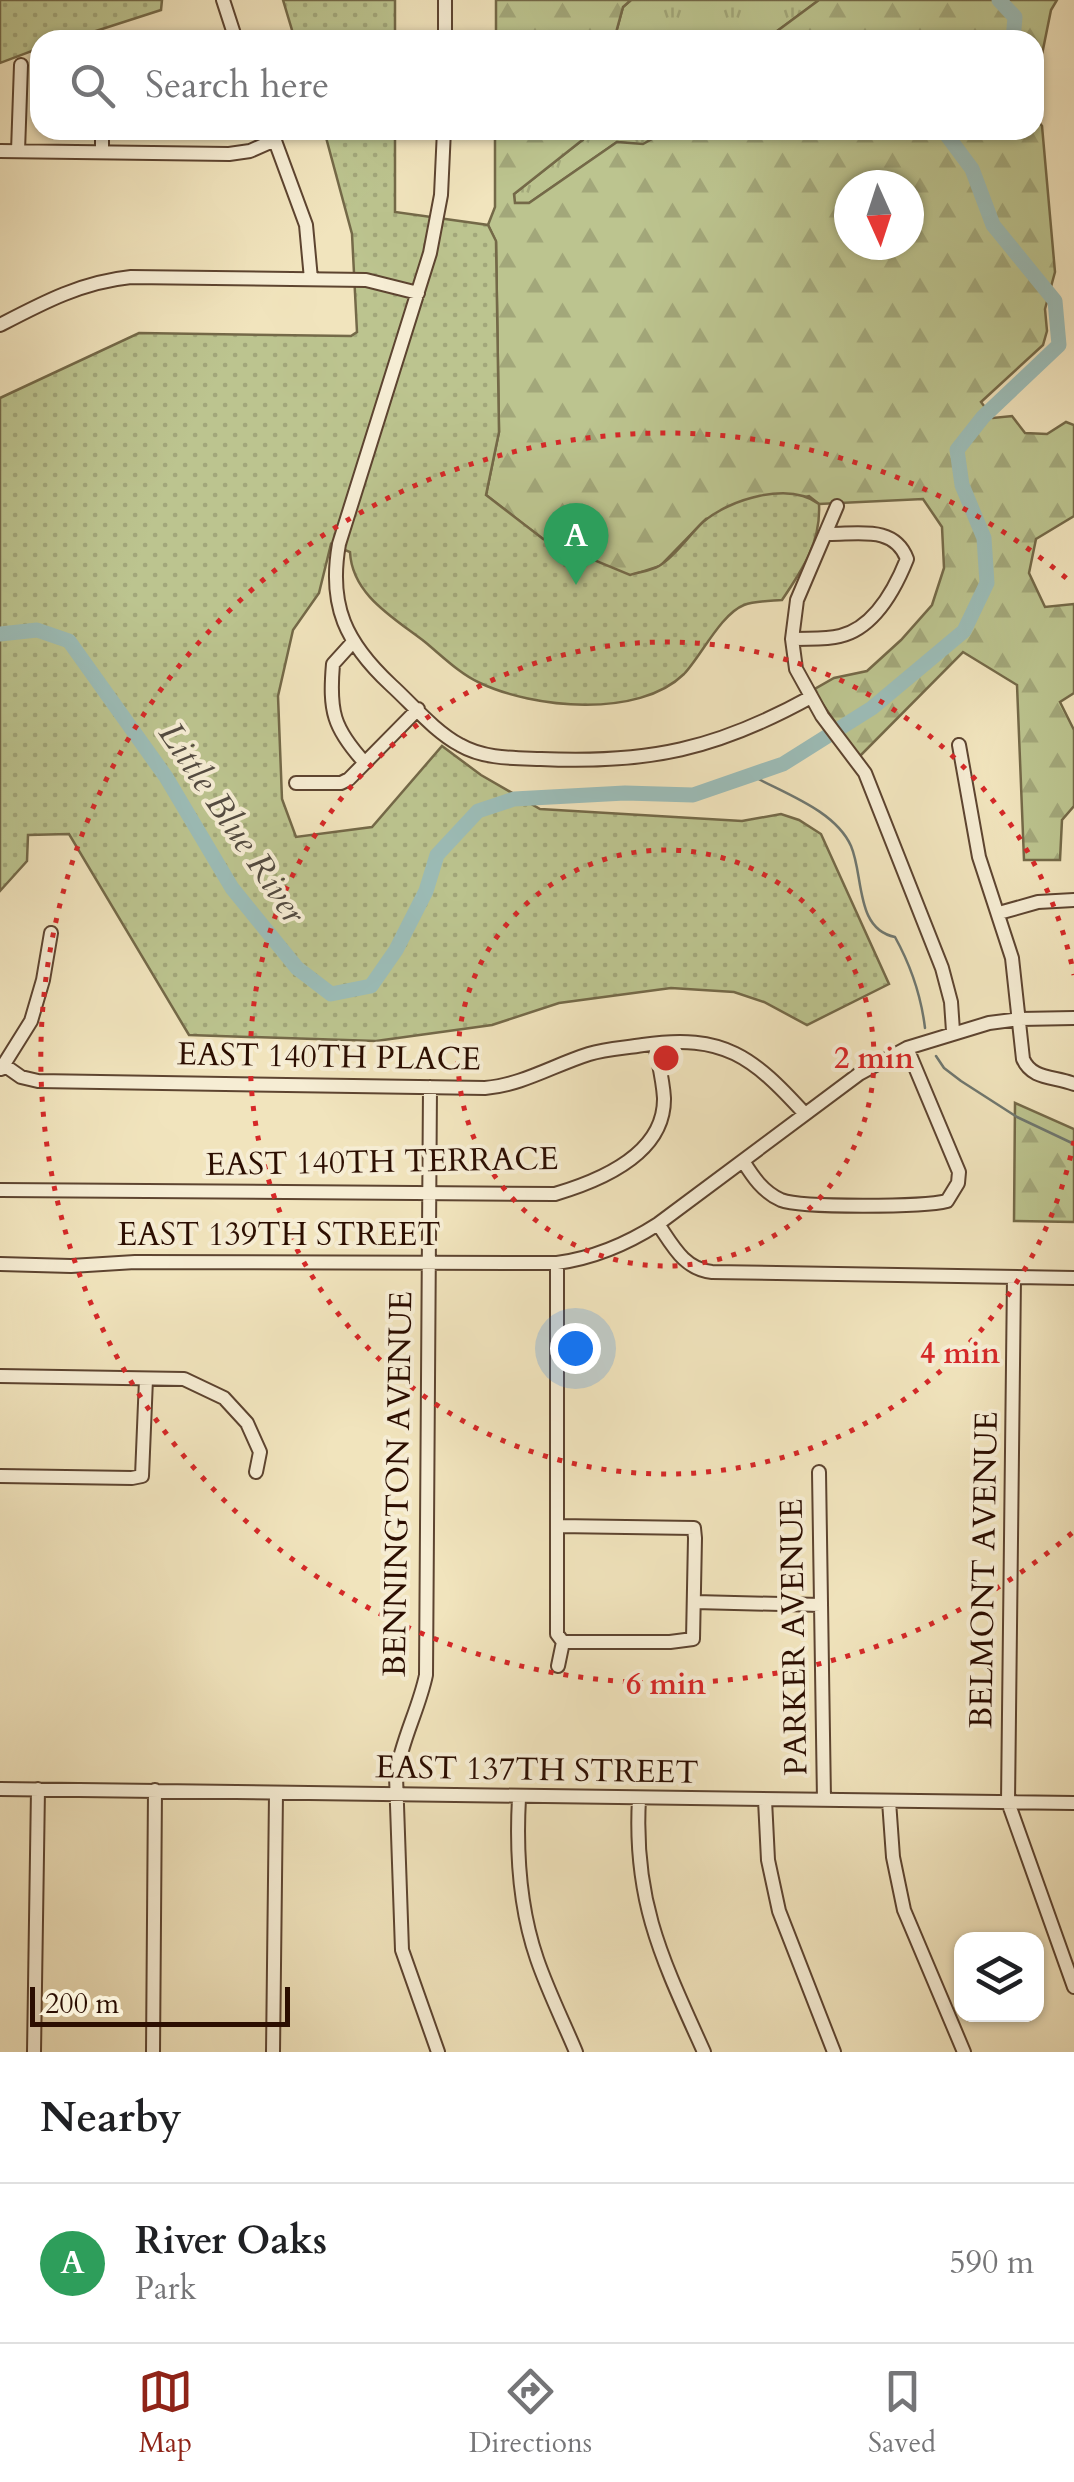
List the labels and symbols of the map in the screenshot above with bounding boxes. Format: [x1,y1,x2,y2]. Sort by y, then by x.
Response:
north arrow [834,170,924,260]
pin: A [544,502,608,585]
water label: Little Blue River [147,713,318,934]
street label: EAST 140TH PLACE [177,1032,481,1082]
text: 2 min [834,1038,914,1079]
centre of rings [648,1040,684,1076]
street label: EAST 140TH TERRACE [205,1137,559,1187]
street label: EAST 139TH STREET [117,1213,441,1257]
street label: BENNINGTON AVENUE [373,1291,423,1677]
your location [550,1323,601,1374]
text: 4 min [920,1333,1000,1374]
street label: BELMONT AVENUE [959,1411,1009,1729]
street label: PARKER AVENUE [770,1498,818,1776]
text: 6 min [626,1664,706,1705]
street label: EAST 137TH STREET [375,1745,699,1795]
scale bar [30,1982,290,2026]

